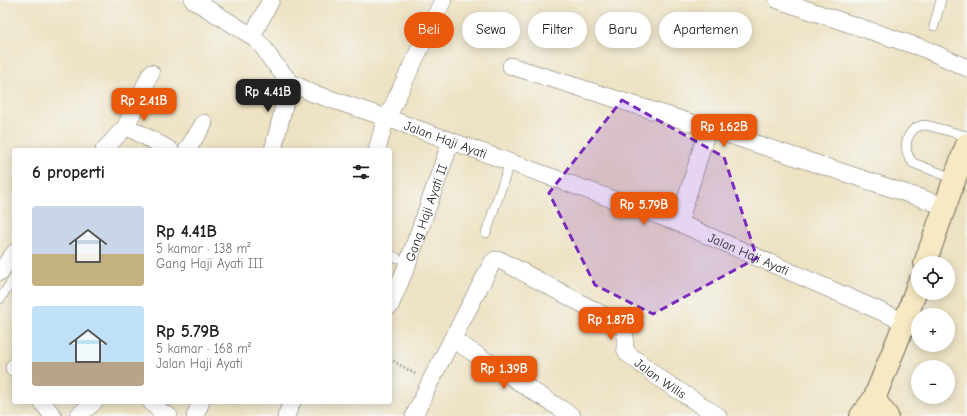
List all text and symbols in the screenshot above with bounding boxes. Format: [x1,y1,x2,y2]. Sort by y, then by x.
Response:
chip: Beli [404,12,454,48]
chip: Sewa [462,12,520,48]
chip: Filter [528,12,587,48]
chip: Baru [595,12,651,48]
chip: Apartemen [659,12,752,48]
pin: Rp 4.41B [227,79,309,113]
text: Rp 4.41B [245,84,291,99]
pin: Rp 2.41B [103,88,185,122]
text: Rp 2.41B [121,93,167,108]
pin: Rp 1.62B [683,114,765,148]
street label: Jalan Haji Ayati [402,117,489,161]
text: Rp 1.62B [700,119,748,134]
icon: filters [350,161,372,183]
street label: Gang Haji Ayati II [402,162,450,263]
text: 6 properti [32,163,105,182]
pin: Rp 5.79B [603,192,685,226]
text: Rp 5.79B [620,197,668,212]
icon: home [64,222,112,270]
text: Rp 4.41B [156,222,217,241]
street label: Jalan Haji Ayati [706,229,791,278]
text: 5 kamar · 138 m² [156,241,250,256]
text: Gang Haji Ayati III [156,256,263,271]
map controls [911,256,955,404]
button: locate [911,256,955,300]
pin: Rp 1.87B [570,307,652,341]
button: + [911,308,955,352]
text: Rp 1.87B [588,312,634,327]
icon: home [64,322,112,370]
text: Rp 5.79B [156,322,220,341]
text: 5 kamar · 168 m² [156,341,251,356]
street label: Jalan Wilis [632,355,689,401]
text: Jalan Haji Ayati [156,356,243,371]
pin: Rp 1.39B [463,356,545,390]
button: − [911,360,955,404]
text: Rp 1.39B [480,361,528,376]

